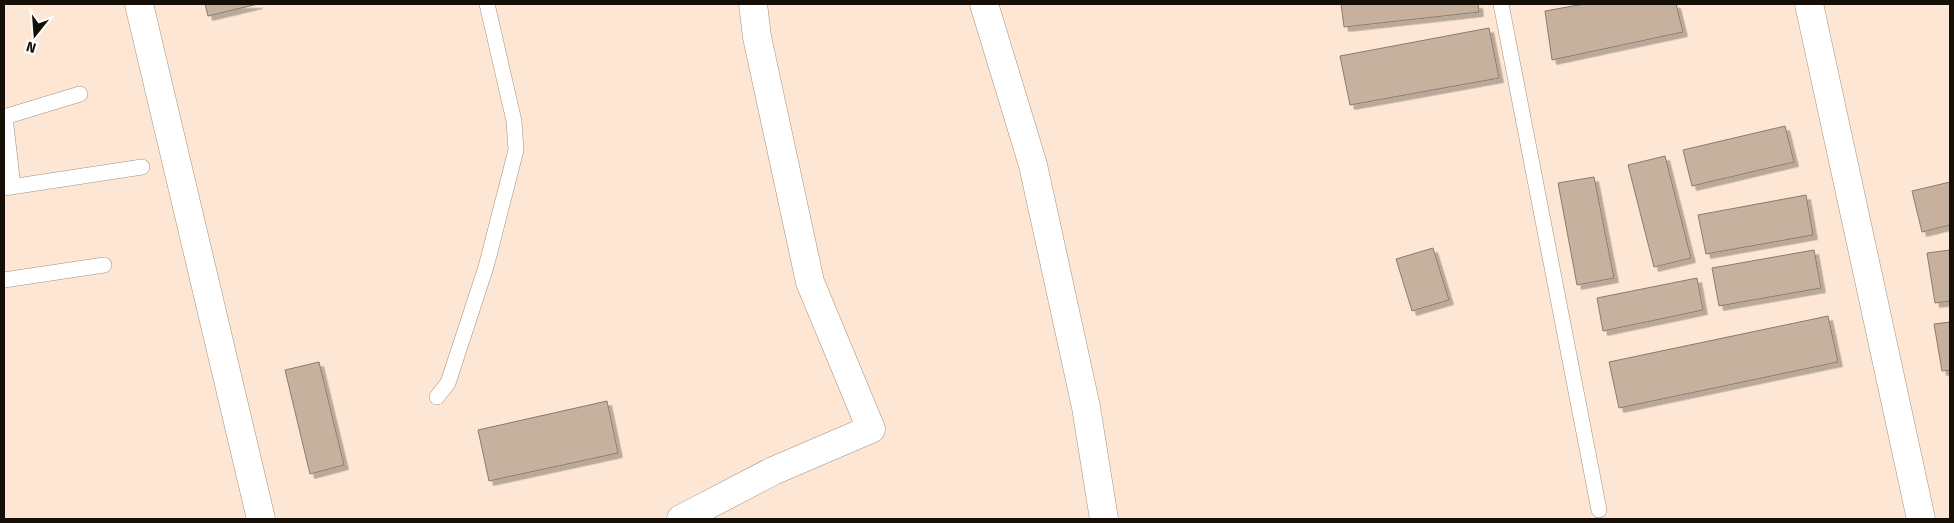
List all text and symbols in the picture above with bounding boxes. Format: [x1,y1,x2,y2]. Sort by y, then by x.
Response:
north arrow [10,10,60,60]
text: N [24,37,38,56]

